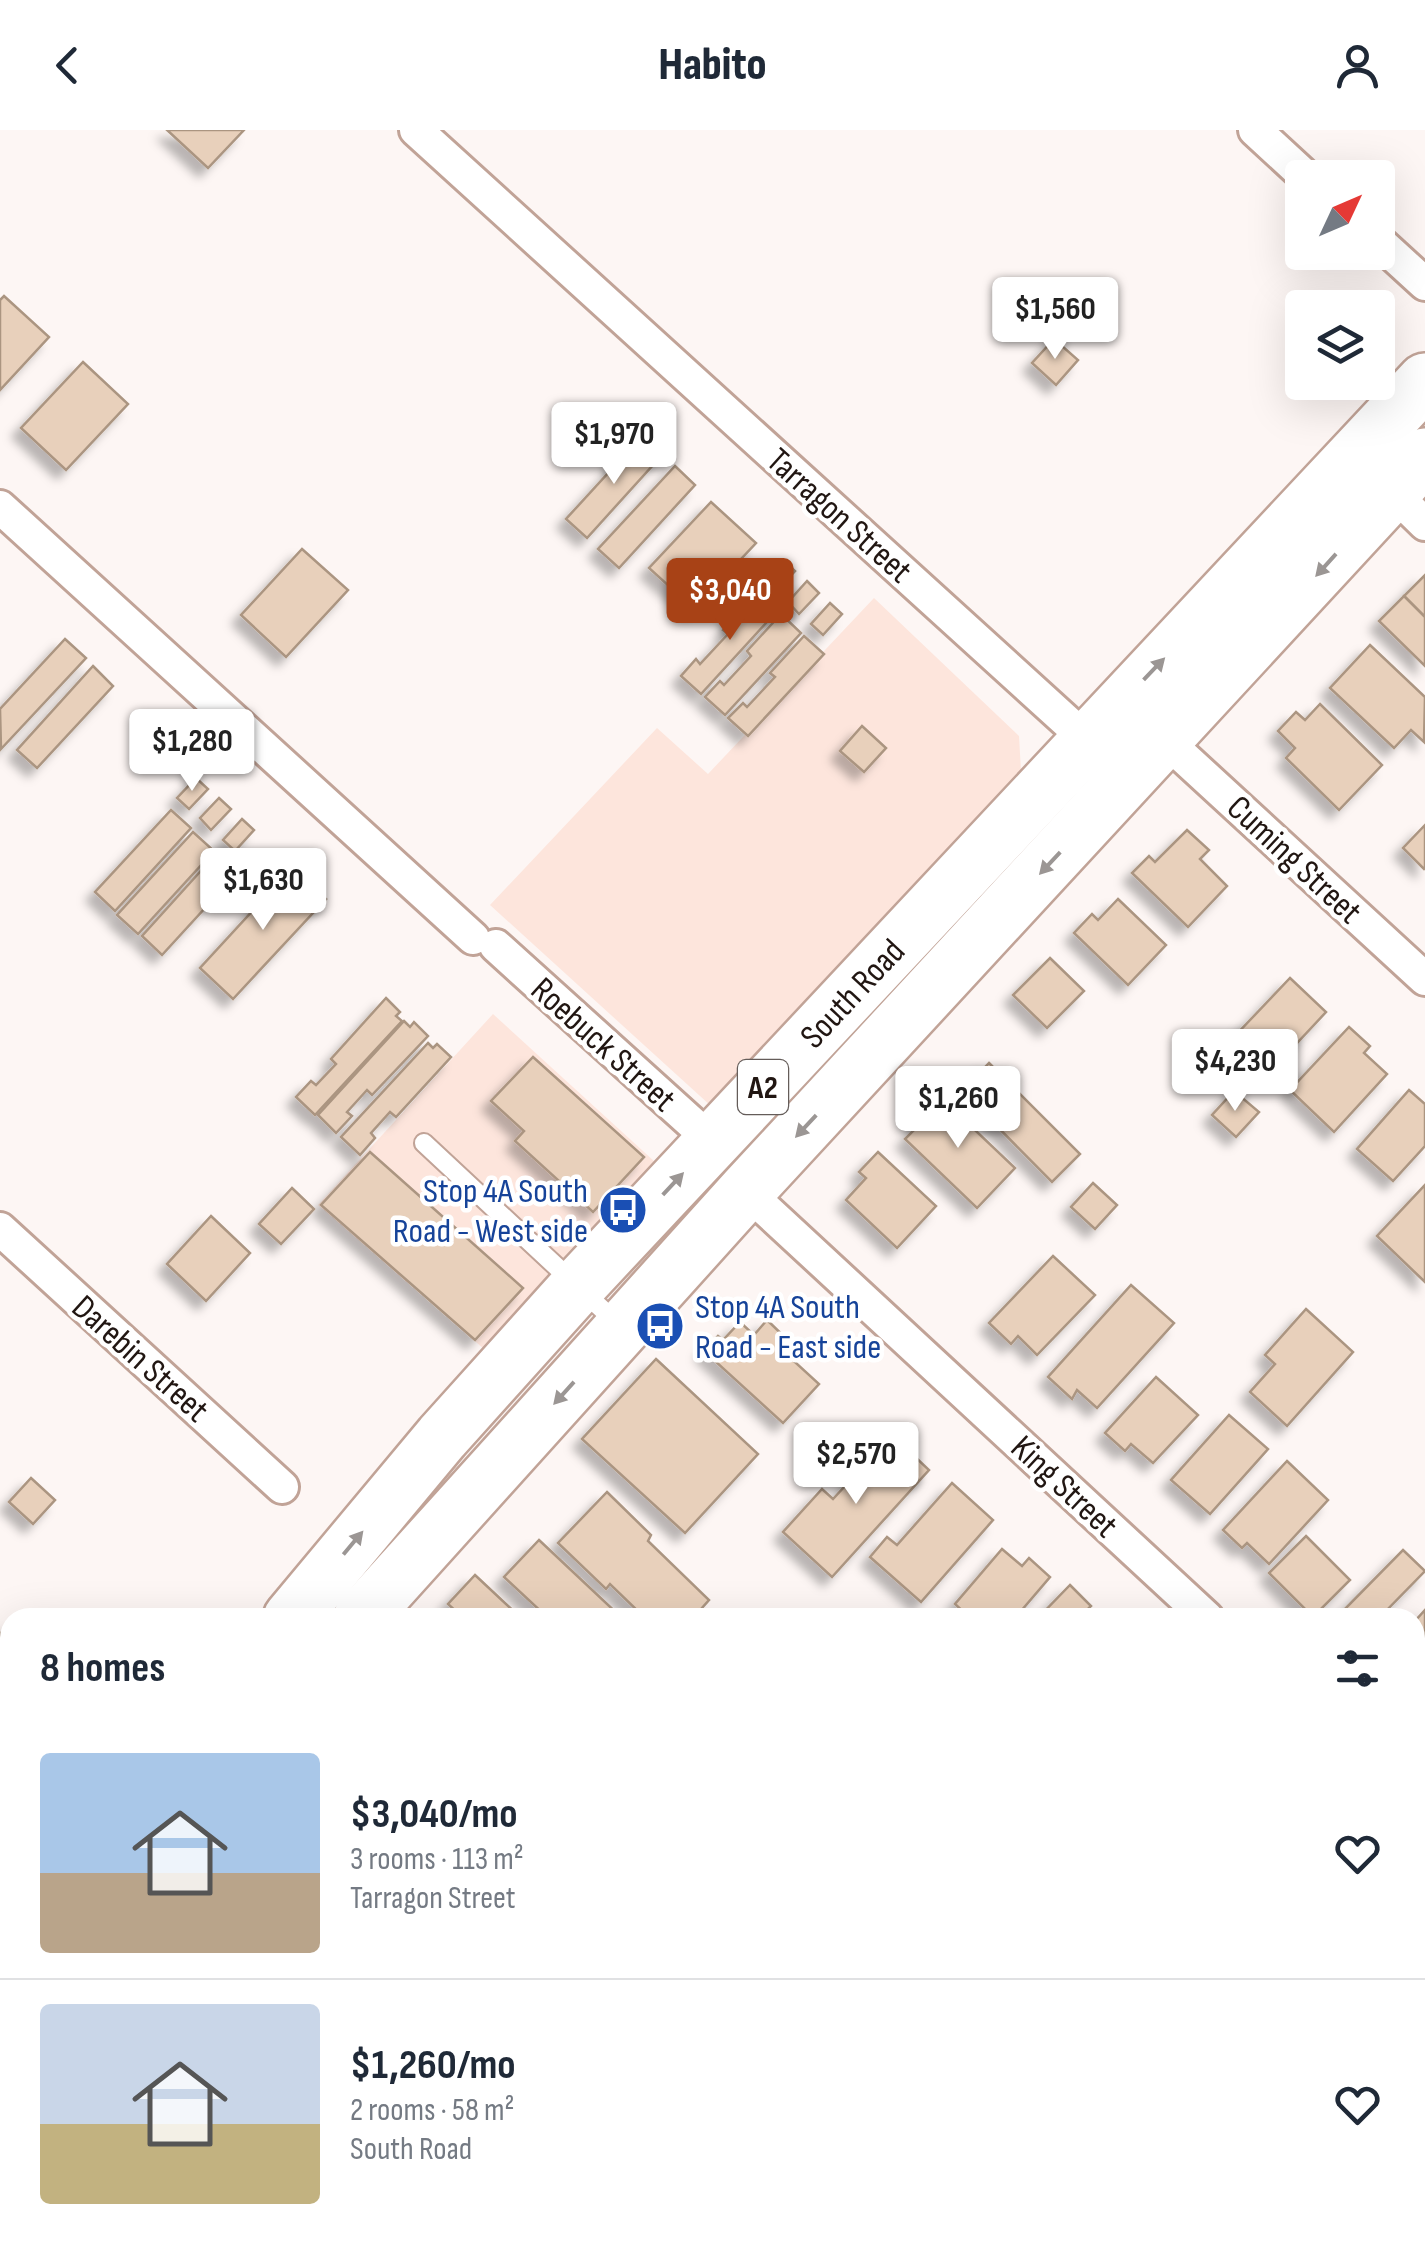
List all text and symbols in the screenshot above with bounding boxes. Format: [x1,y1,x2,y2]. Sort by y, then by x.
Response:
icon: back [40,38,95,93]
text: Habito [658,38,767,93]
icon: person [1330,38,1385,93]
north arrow [1285,160,1395,270]
map controls [1285,160,1395,400]
pin: $1,560 [974,277,1136,362]
text: $1,560 [1014,290,1096,329]
button: layers [1285,290,1395,400]
pin: $1,970 [533,402,695,487]
text: $1,970 [573,415,655,454]
street label: Tarragon Street [757,440,921,593]
one-way arrow [1315,552,1337,577]
pin: $3,040 [649,558,811,643]
text: $3,040 [689,571,771,610]
one-way arrow [1142,657,1165,681]
pin: $1,280 [111,709,273,794]
text: $1,280 [151,722,233,761]
street label: Cuming Street [1218,787,1370,933]
pin: $1,630 [182,848,344,933]
one-way arrow [1039,850,1062,874]
text: $1,630 [222,861,304,900]
street label: South Road [792,931,915,1058]
street label: Roebuck Street [522,969,684,1121]
pin: $4,230 [1154,1029,1316,1114]
text: $4,230 [1194,1042,1276,1081]
road number: A2 [738,1060,788,1114]
pin: $1,260 [877,1066,1039,1151]
text: $1,260 [917,1079,999,1118]
one-way arrow [795,1113,817,1138]
place label: Stop 4A South Road - West side [393,1170,588,1253]
one-way arrow [661,1172,684,1196]
bus stop icon: Stop 4A South Road - West side [597,1184,649,1236]
street label: Darebin Street [63,1286,217,1432]
place label: Stop 4A South Road - East side [695,1286,881,1369]
bus stop icon: Stop 4A South Road - East side [634,1300,686,1352]
one-way arrow [553,1380,575,1405]
pin: $2,570 [775,1422,937,1507]
street label: King Street [1001,1427,1126,1547]
text: $2,570 [815,1435,897,1474]
one-way arrow [342,1531,364,1556]
icon: filters [1330,1641,1385,1696]
text: 8 homes [40,1643,165,1694]
text: $3,040/mo [350,1789,518,1840]
icon: home [120,1793,240,1913]
icon: heart [1330,1826,1385,1881]
text: 3 rooms · 113 m² [350,1840,524,1879]
text: Tarragon Street [350,1879,516,1918]
text: $1,260/mo [350,2040,516,2091]
icon: home [120,2044,240,2164]
icon: heart [1330,2077,1385,2132]
text: 2 rooms · 58 m² [350,2091,515,2130]
text: South Road [350,2130,472,2169]

